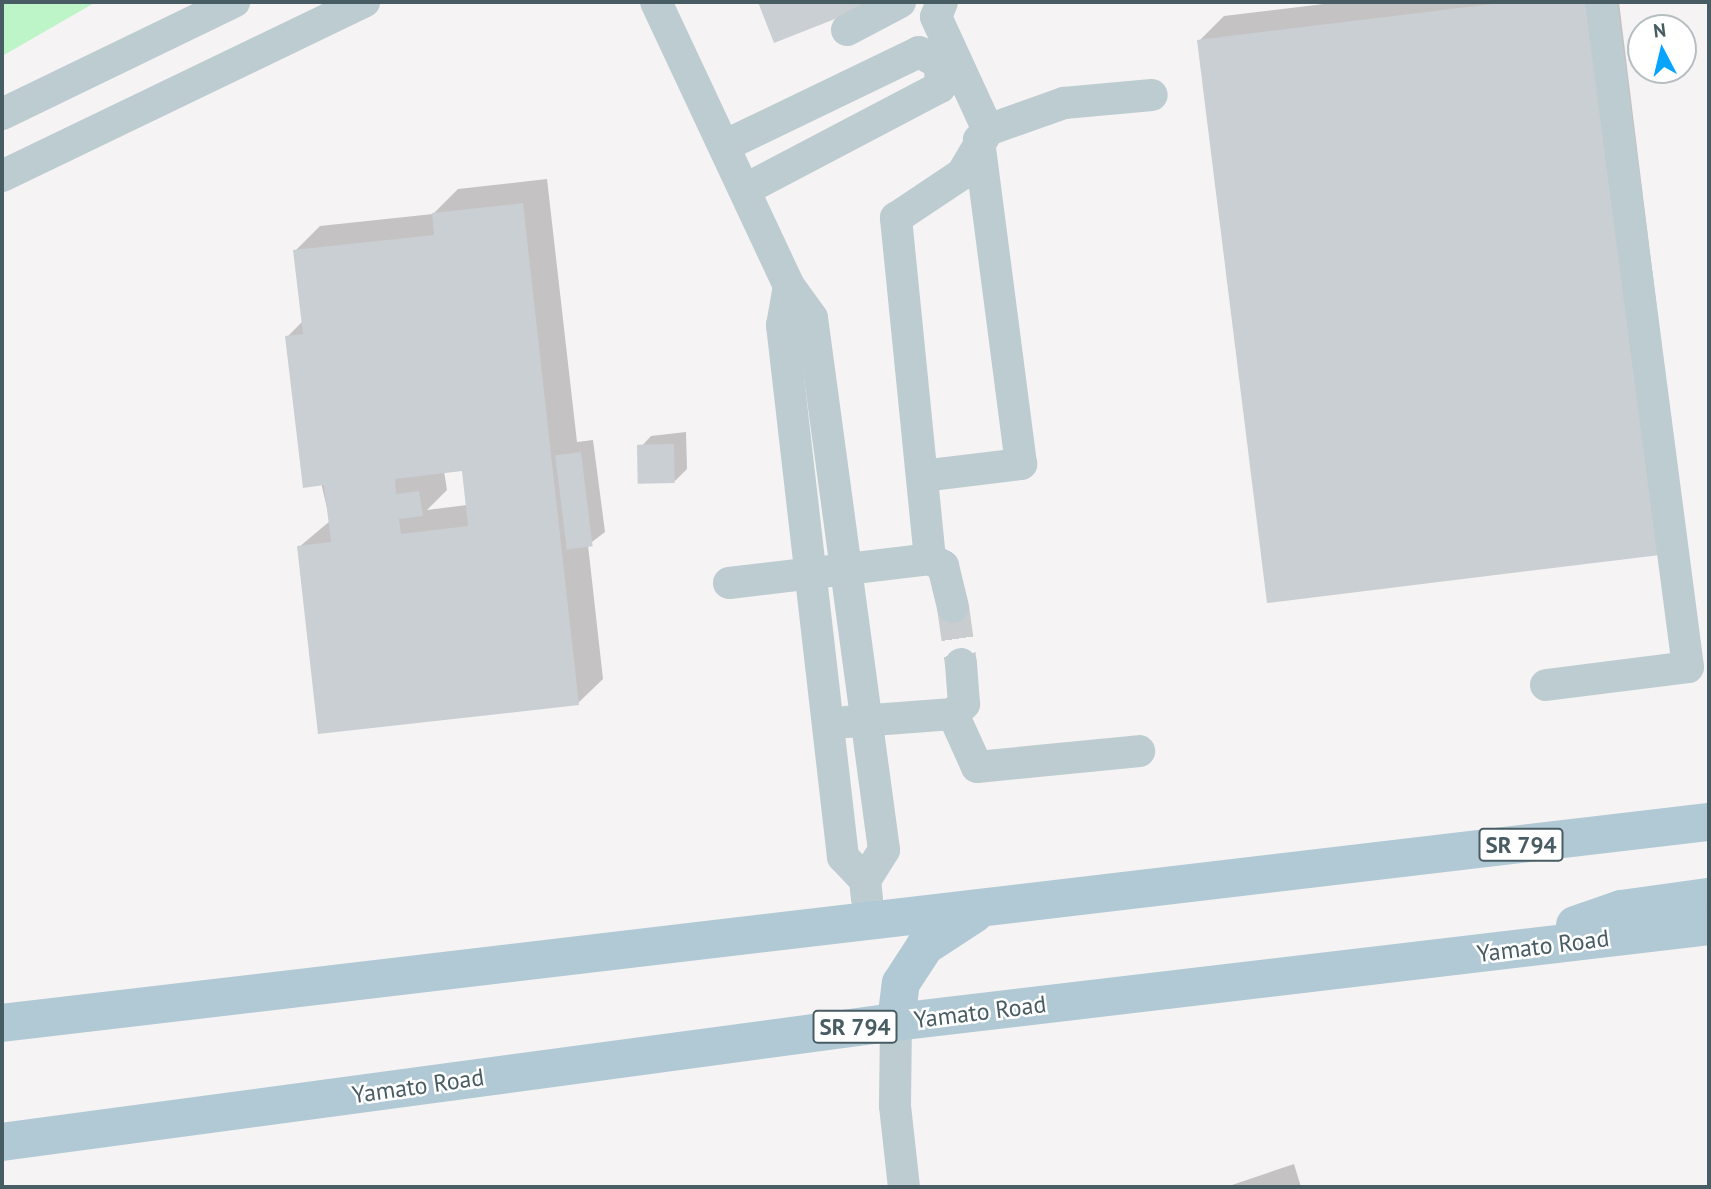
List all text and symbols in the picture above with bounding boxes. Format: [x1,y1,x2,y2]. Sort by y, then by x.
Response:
north arrow [1627,14,1697,84]
text: N [1652,17,1667,43]
road number: SR 794 [1477,825,1565,864]
street label: Yamato Road [1475,924,1611,968]
street label: Yamato Road [912,990,1048,1034]
road number: SR 794 [811,1008,899,1046]
street label: Yamato Road [350,1062,486,1110]

